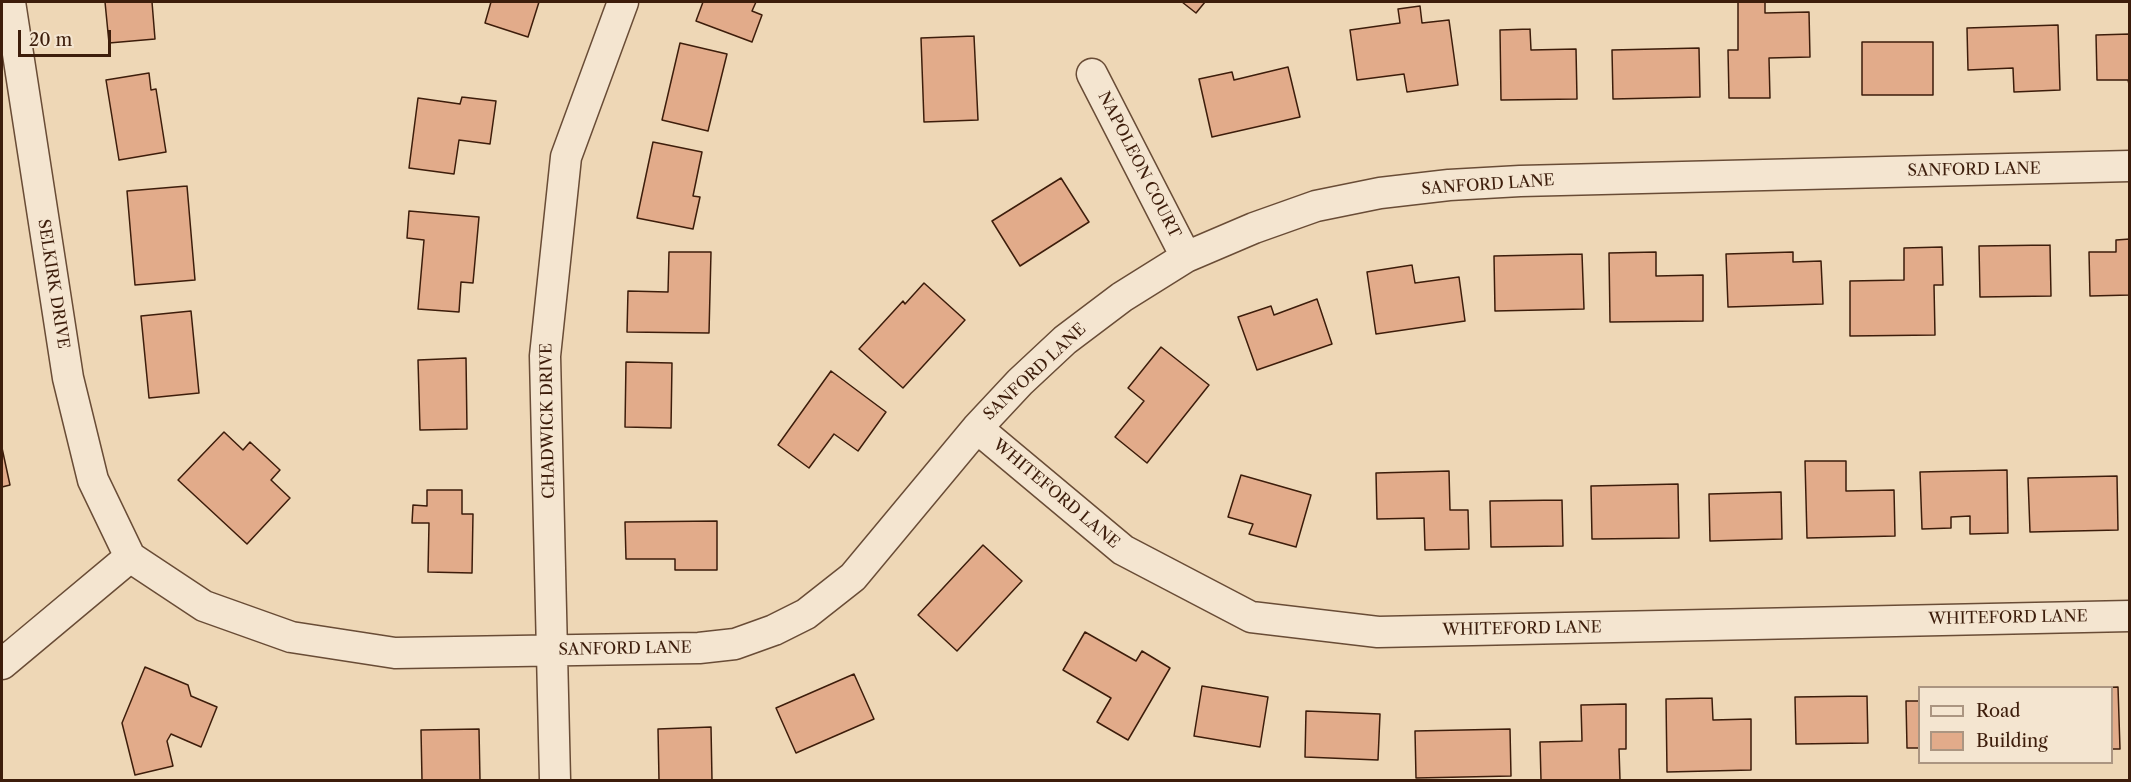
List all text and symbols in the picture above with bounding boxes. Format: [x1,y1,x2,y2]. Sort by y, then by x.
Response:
scale bar [21,18,114,56]
text: 20 m [29,29,72,51]
street label: NAPOLEON COURT [1094,88,1184,242]
street label: SANFORD LANE [1907,159,2041,181]
street label: SANFORD LANE [1421,171,1555,199]
street label: SELKIRK DRIVE [33,218,73,350]
street label: SANFORD LANE [980,320,1090,424]
street label: CHADWICK DRIVE [537,343,559,499]
street label: WHITEFORD LANE [989,435,1123,553]
street label: WHITEFORD LANE [1928,607,2088,629]
street label: WHITEFORD LANE [1442,618,1602,640]
street label: SANFORD LANE [558,638,692,660]
legend [1918,686,2113,764]
text: Road [1976,700,2021,722]
text: Building [1976,730,2048,752]

